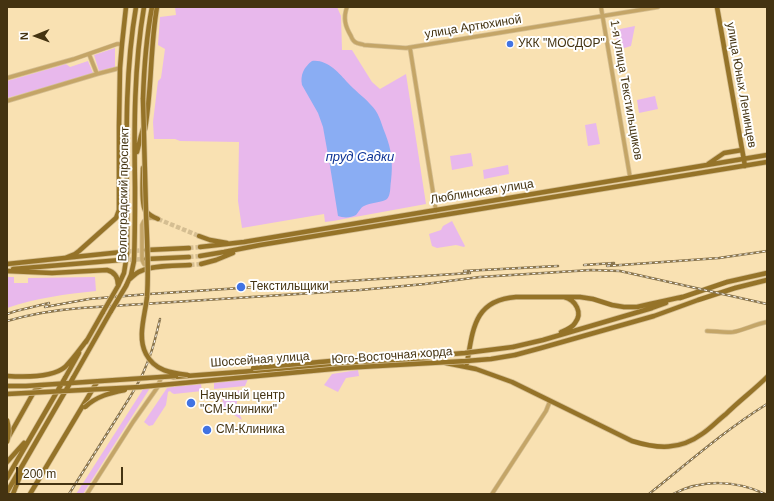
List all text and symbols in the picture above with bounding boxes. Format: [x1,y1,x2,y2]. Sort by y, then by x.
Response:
street label: улица Артюхиной [424,12,522,42]
north arrow [16,16,56,56]
street label: 1-я улица Текстильщиков [607,19,645,161]
street label: улица Юных Ленинцев [723,21,759,149]
text: N [18,32,30,40]
place label: УКК "МОСДОР" [518,37,605,51]
marker: УКК "МОСДОР" [505,39,515,49]
street label: Волгоградский проспект [116,126,132,262]
water label: пруд Садки [326,149,394,165]
street label: Люблинская улица [429,177,535,207]
place label: Текстильщики [250,280,329,294]
marker: Текстильщики [235,281,247,293]
street label: Юго-Восточная хорда [331,345,453,367]
street label: Шоссейная улица [210,349,310,371]
place label: Научный центр "СМ-Клиники" [200,389,285,417]
marker: Научный центр "СМ-Клиники" [185,397,197,409]
place label: СМ-Клиника [216,423,285,437]
marker: СМ-Клиника [201,424,213,436]
scale bar [18,459,125,485]
text: 200 m [23,467,56,481]

